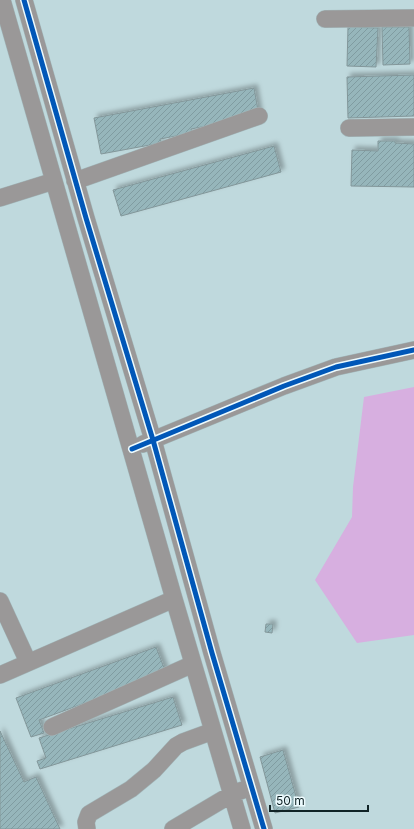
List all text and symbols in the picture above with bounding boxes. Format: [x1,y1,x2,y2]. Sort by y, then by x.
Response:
scale bar [270,787,368,813]
text: 50 m [276,793,305,808]

